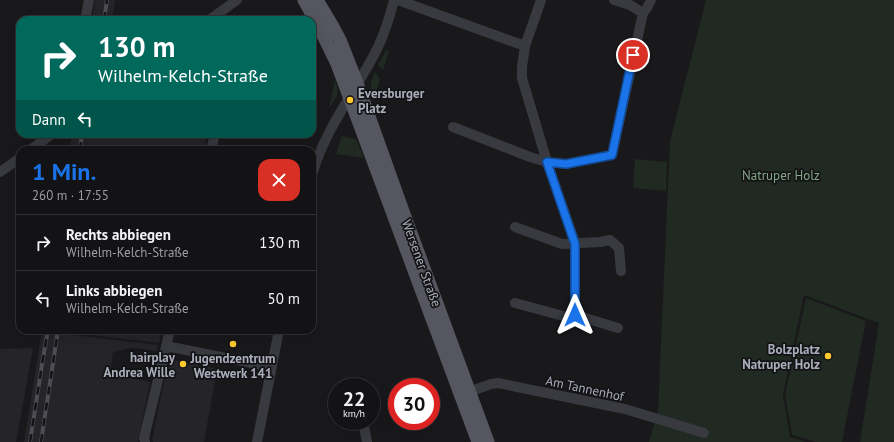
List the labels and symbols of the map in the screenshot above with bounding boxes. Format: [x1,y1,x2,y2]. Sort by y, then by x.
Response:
pin [616,38,650,72]
place label: Eversburger Platz [358,85,425,117]
marker: Eversburger Platz [345,95,355,105]
park label: Natruper Holz [742,167,820,184]
street label: Wersener Straße [398,217,445,309]
position arrow [554,294,596,336]
marker: Jugendzentrum Westwerk 141 [228,339,238,349]
place label: Bolzplatz Natruper Holz [742,341,820,373]
place label: hairplay Andrea Wille [104,349,176,381]
place label: Jugendzentrum Westwerk 141 [189,350,276,382]
marker: Bolzplatz Natruper Holz [823,351,833,361]
marker: hairplay Andrea Wille [178,359,188,369]
street label: Am Tannenhof [544,372,626,405]
speed limit sign: 30 [388,378,440,430]

